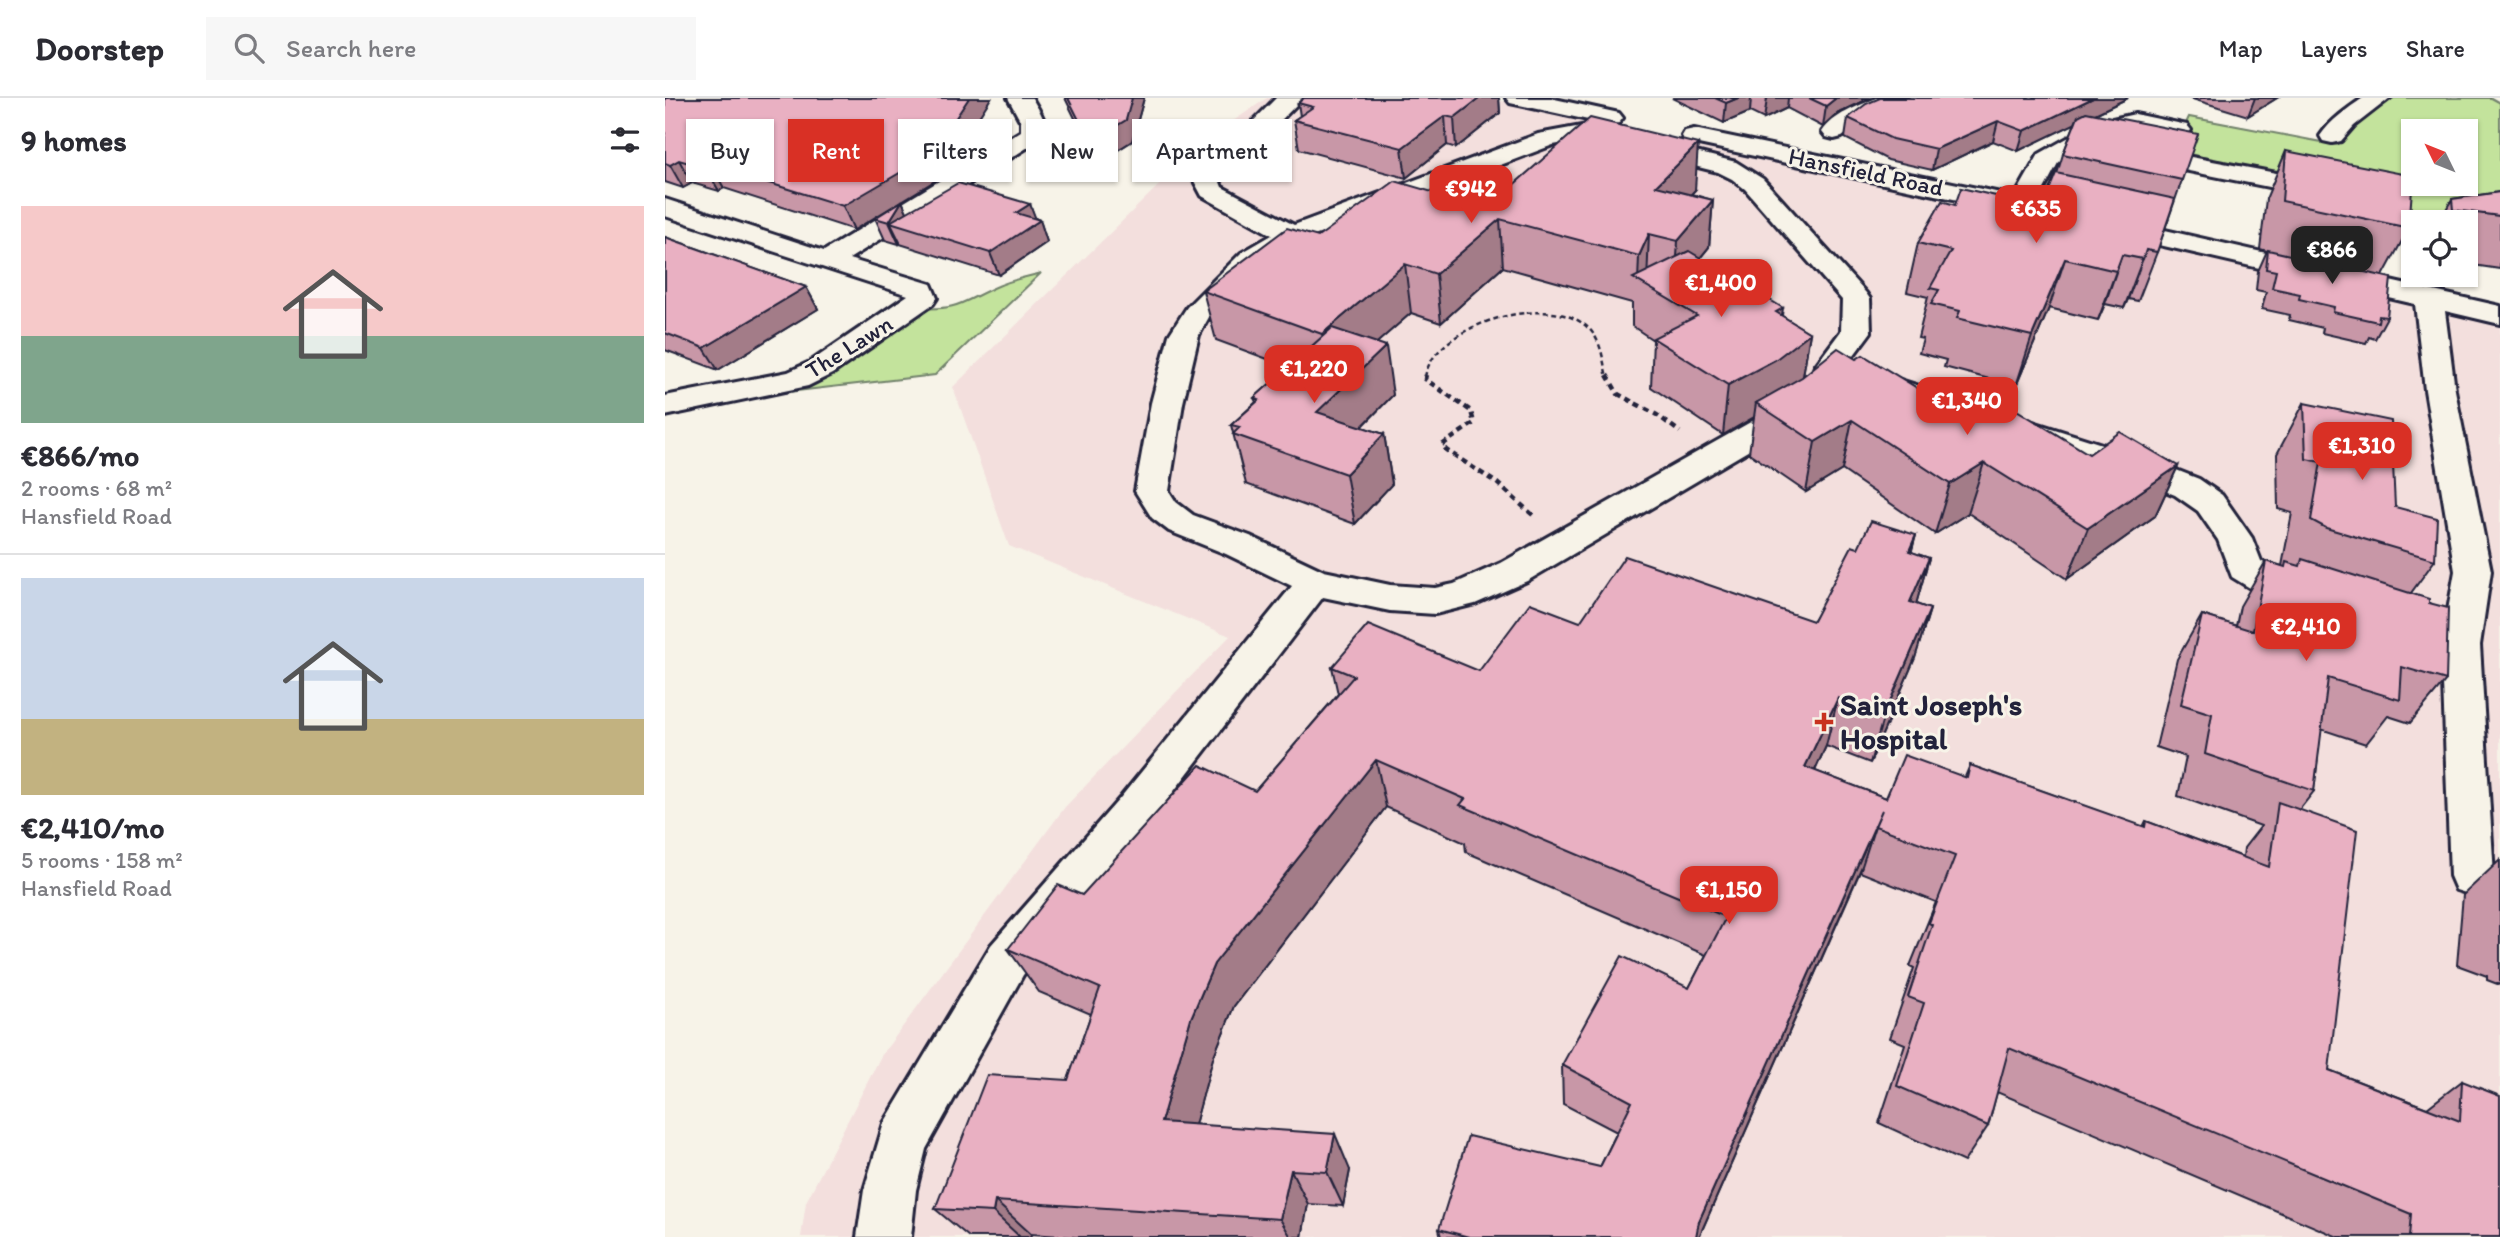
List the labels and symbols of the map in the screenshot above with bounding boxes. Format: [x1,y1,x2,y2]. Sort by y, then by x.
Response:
north arrow [2401,119,2478,196]
street label: Hansfield Road [1786,141,1946,202]
pin: €942 [1430,166,1512,225]
pin: €635 [1995,186,2077,245]
pin: €866 [2291,226,2373,286]
pin: €1,400 [1664,260,1778,319]
street label: The Lawn [800,308,898,385]
pin: €1,220 [1257,345,1371,405]
pin: €1,340 [1910,378,2024,437]
pin: €1,310 [2305,422,2419,482]
pin: €2,410 [2249,603,2363,663]
place label: Saint Joseph's Hospital [1840,686,2022,757]
marker: Saint Joseph's Hospital [1814,712,1834,732]
pin: €1,150 [1672,866,1786,926]

